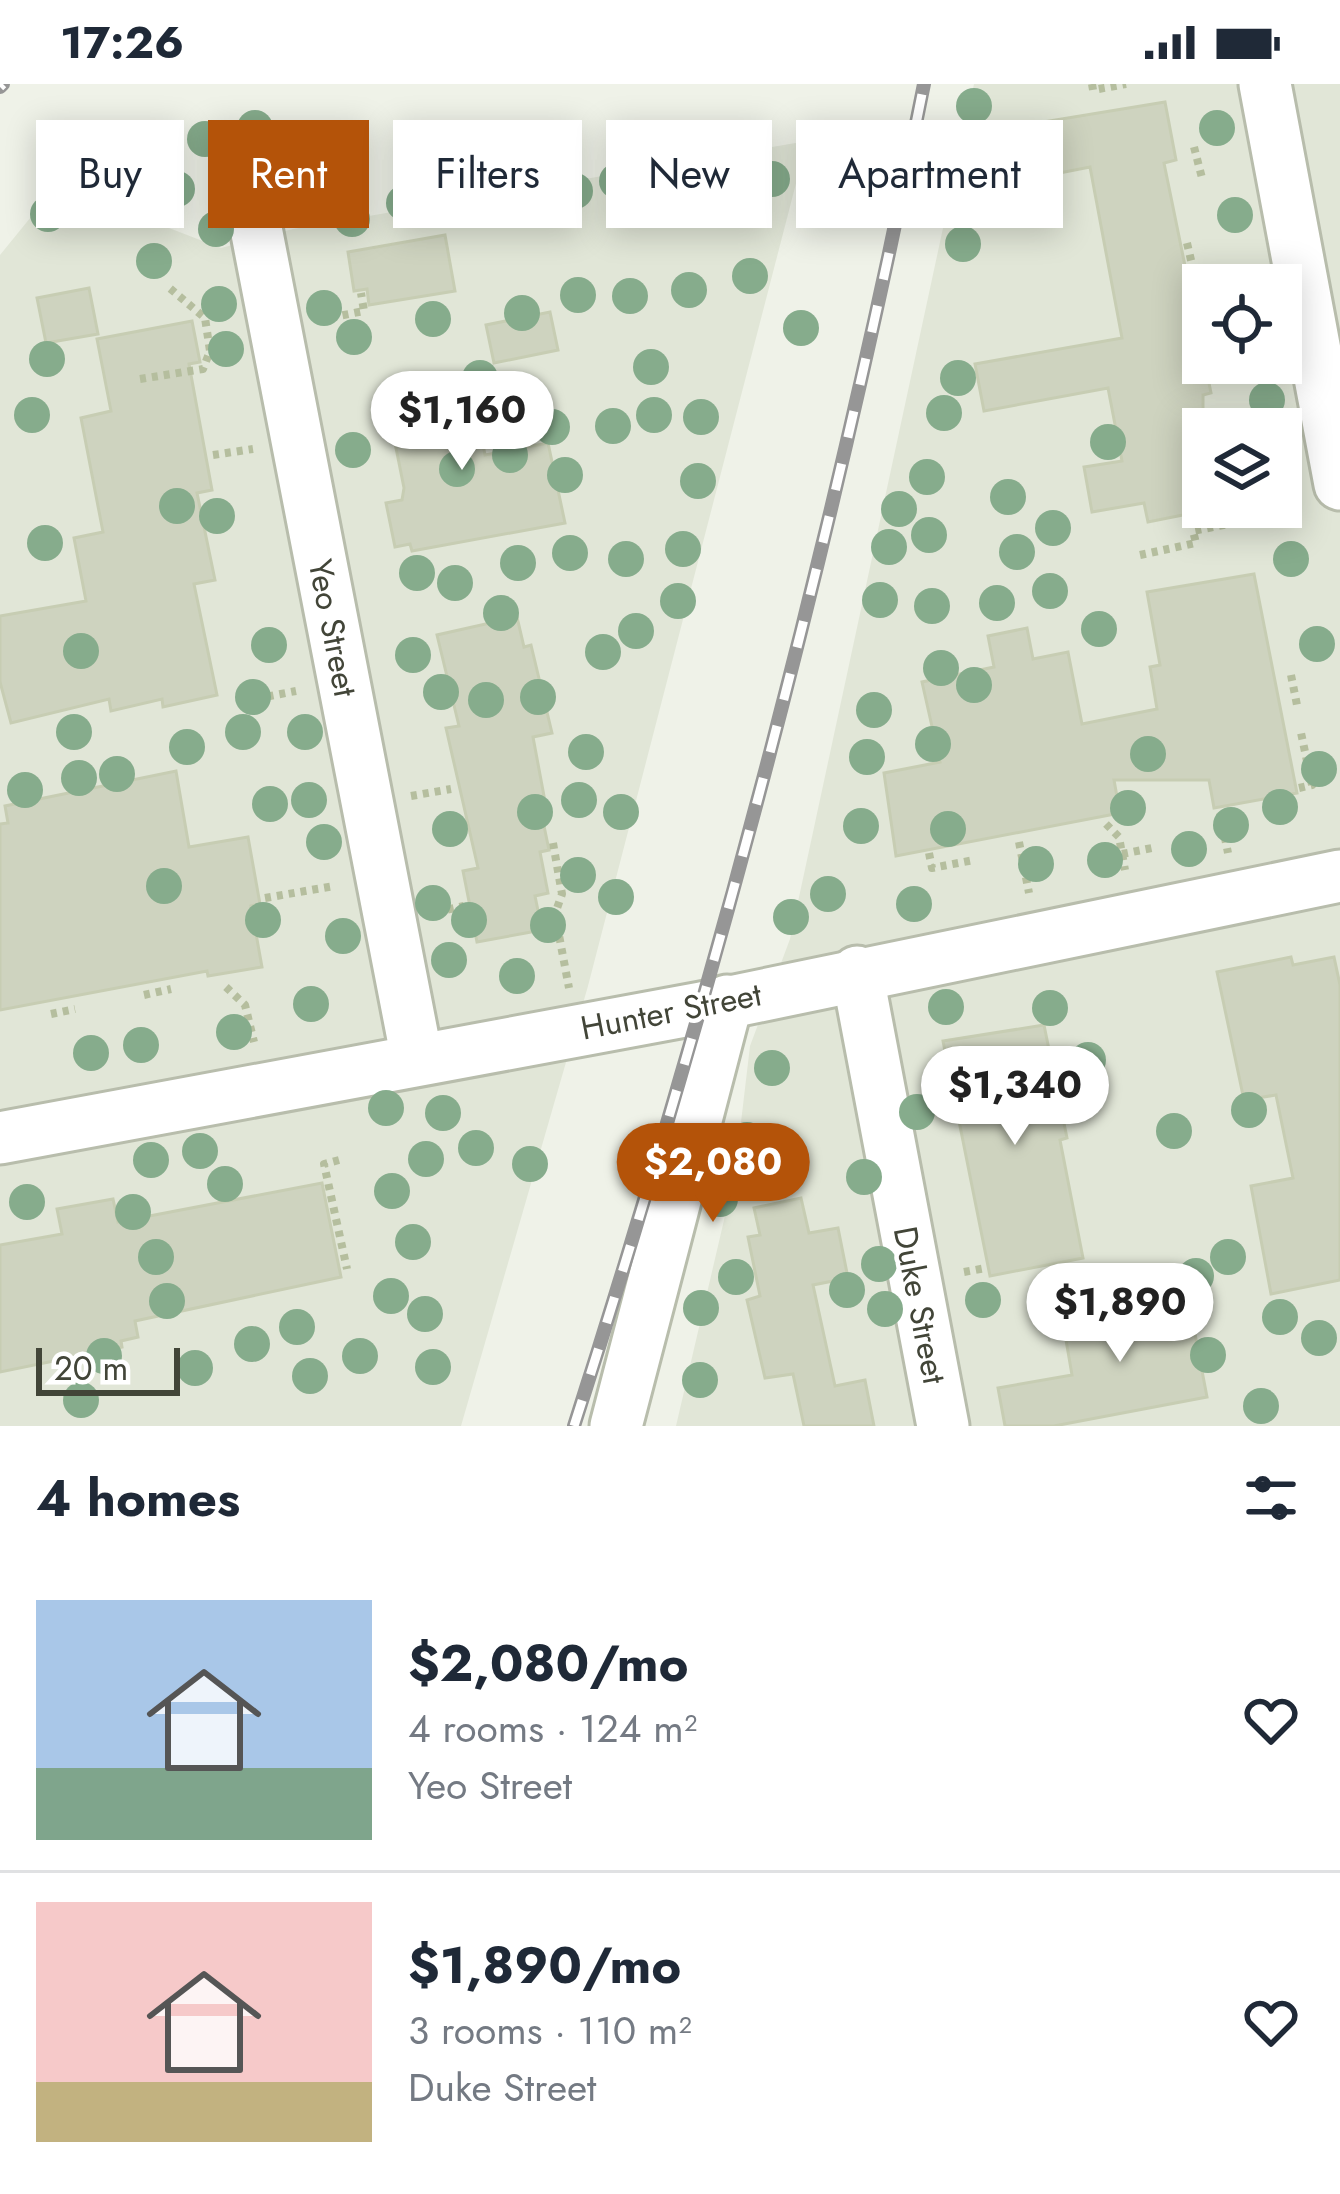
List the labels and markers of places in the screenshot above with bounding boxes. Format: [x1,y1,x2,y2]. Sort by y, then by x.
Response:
pin: $1,160 [364,371,560,473]
pin: $1,340 [917,1046,1113,1148]
pin: $2,080 [615,1123,811,1225]
pin: $1,890 [1022,1263,1218,1365]

